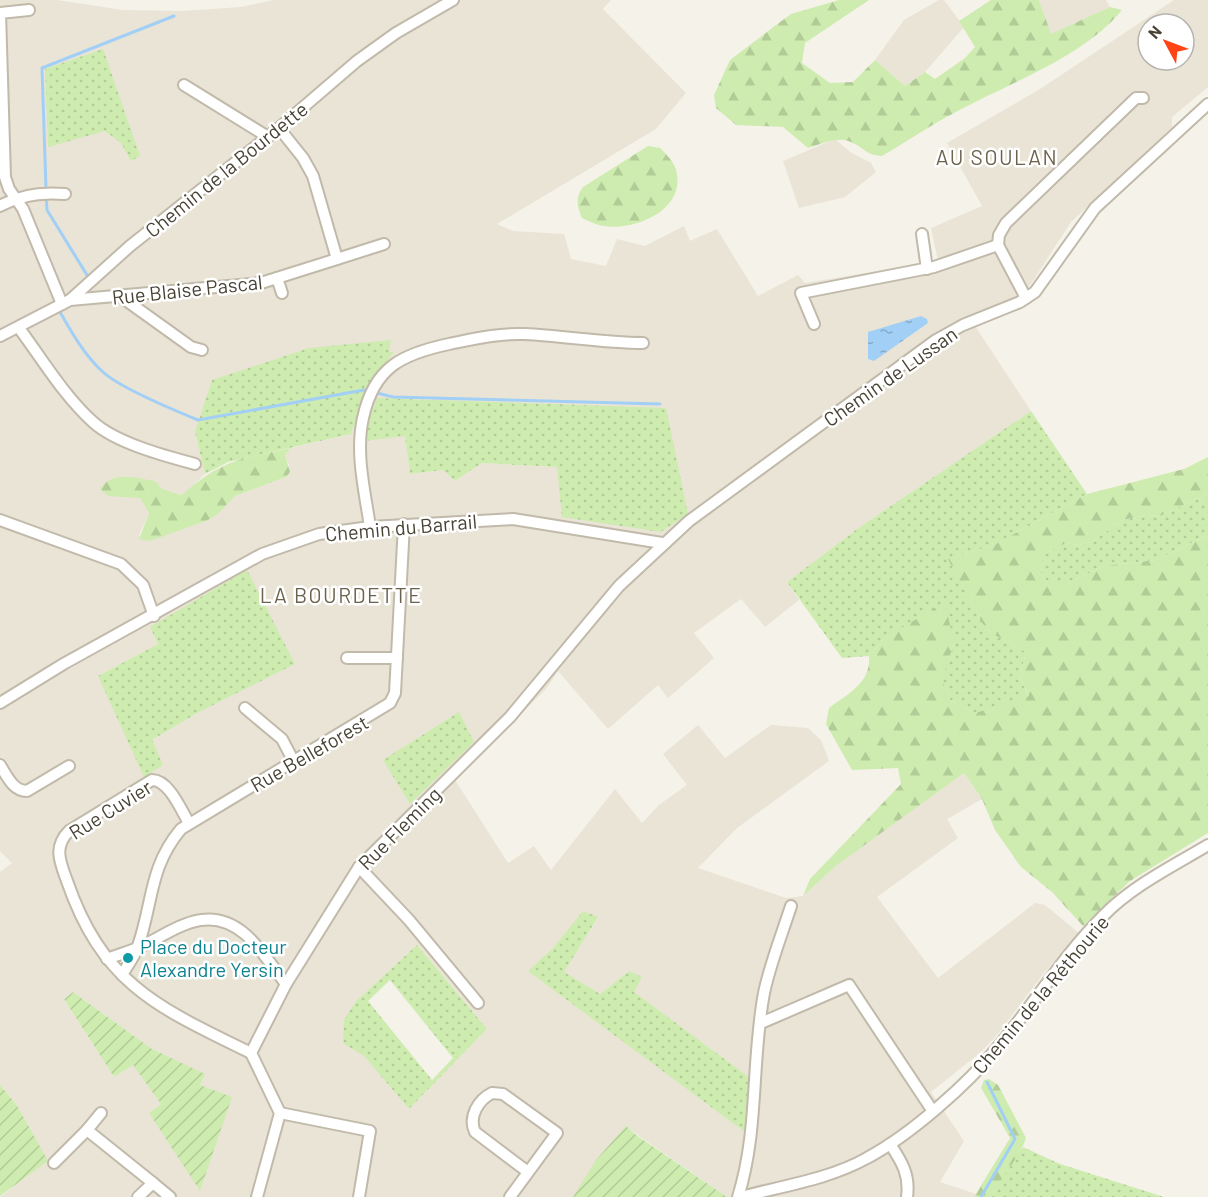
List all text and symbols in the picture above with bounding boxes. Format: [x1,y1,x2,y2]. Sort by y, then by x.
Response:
north arrow [1136,12,1196,72]
text: N [1144,22,1165,42]
street label: Chemin de la Bourdette [140,96,312,242]
district label: AU SOULAN [936,144,1058,169]
street label: Rue Blaise Pascal [111,269,263,309]
street label: Chemin de Lussan [819,321,961,431]
street label: Chemin du Barrail [324,508,478,546]
district label: LA BOURDETTE [260,582,422,607]
street label: Rue Belleforest [246,710,372,796]
street label: Rue Cuvier [64,774,156,844]
street label: Rue Fleming [353,782,445,874]
street label: Chemin de la Réthourie [967,910,1113,1078]
place label: Place du Docteur Alexandre Yersin [140,934,287,981]
marker: Place du Docteur Alexandre Yersin [121,951,135,965]

